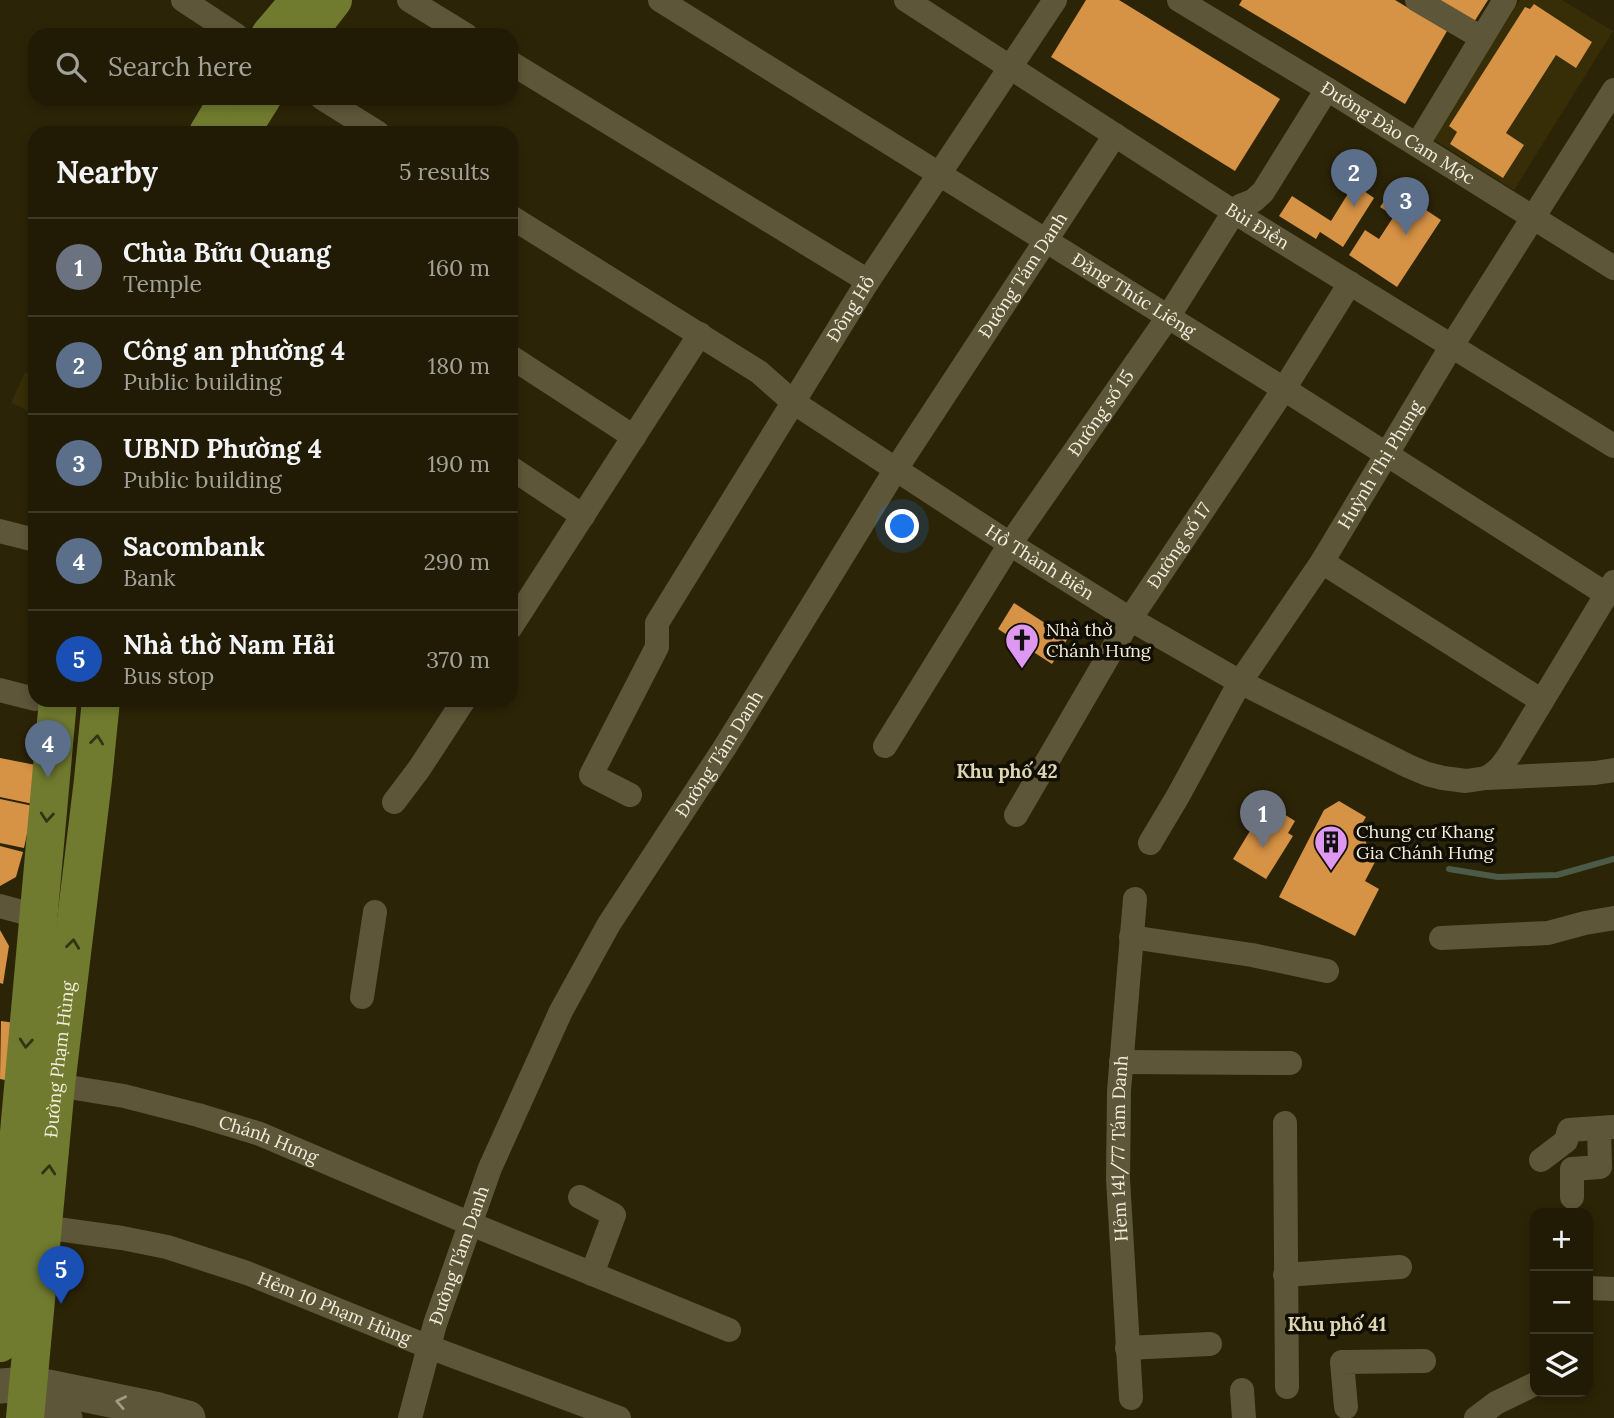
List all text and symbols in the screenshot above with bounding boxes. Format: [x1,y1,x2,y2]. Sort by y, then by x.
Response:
search box [28,28,518,105]
icon: search [52,48,90,86]
text: Search here [108,50,252,83]
street label: Đường Đào Cam Mộc [1317,76,1479,189]
pin: 2 [1331,149,1377,207]
text: Nearby [56,153,158,191]
text: 5 results [399,157,490,186]
pin: 3 [1383,177,1429,235]
street label: Bùi Điền [1221,198,1294,254]
street label: Đường Tám Danh [973,208,1072,342]
text: Chùa Bửu Quang [123,236,330,269]
street label: Đặng Thúc Liêng [1067,247,1201,343]
text: 1 [74,253,84,282]
text: 160 m [427,253,490,282]
text: Temple [123,269,202,298]
street label: Đông Hồ [821,271,880,346]
text: Công an phường 4 [123,334,345,367]
text: 2 [73,351,85,380]
text: 180 m [428,351,490,380]
street label: Đường số 15 [1063,365,1139,461]
text: Public building [123,367,282,396]
street label: Huỳnh Thị Phụng [1332,395,1428,533]
text: UBND Phường 4 [123,432,322,465]
text: 3 [73,449,85,478]
text: 190 m [427,449,490,478]
text: Public building [123,465,282,494]
street label: Đường số 17 [1142,498,1216,593]
your location [885,509,919,543]
street label: Hồ Thành Biên [981,519,1099,605]
text: Sacombank [123,530,265,563]
text: 4 [73,547,85,576]
text: 290 m [423,547,490,576]
text: Bank [123,563,176,592]
place label: Nhà thờ Chánh Hưng [1046,618,1152,662]
church icon: Nhà thờ Chánh Hưng [1003,621,1041,670]
text: Nhà thờ Nam Hải [123,628,335,661]
text: 5 [73,645,85,674]
text: 370 m [426,645,490,674]
text: Bus stop [123,661,214,690]
street label: Đường Tám Danh [670,686,768,822]
pin: 4 [25,720,71,778]
one-way arrow [89,734,104,745]
district label: Khu phố 42 [956,759,1058,783]
pin: 1 [1240,790,1286,848]
one-way arrow [40,812,55,823]
place label: Chung cư Khang Gia Chánh Hưng [1356,820,1495,864]
building icon: Chung cư Khang Gia Chánh Hưng [1312,823,1350,872]
one-way arrow [66,938,81,950]
street label: Đường Phạm Hùng [39,979,80,1139]
one-way arrow [19,1038,34,1049]
street label: Hẻm 141/77 Tám Danh [1106,1054,1133,1242]
street label: Chánh Hưng [216,1110,323,1169]
one-way arrow [41,1164,56,1176]
street label: Đường Tám Danh [424,1182,494,1328]
map controls [1530,1208,1593,1397]
button: + [1530,1208,1593,1271]
pin: 5 [38,1246,84,1304]
street label: Hẻm 10 Phạm Hùng [254,1266,416,1350]
button: − [1530,1271,1593,1334]
district label: Khu phố 41 [1288,1312,1386,1336]
button: layers [1530,1334,1593,1397]
one-way arrow [115,1396,127,1411]

